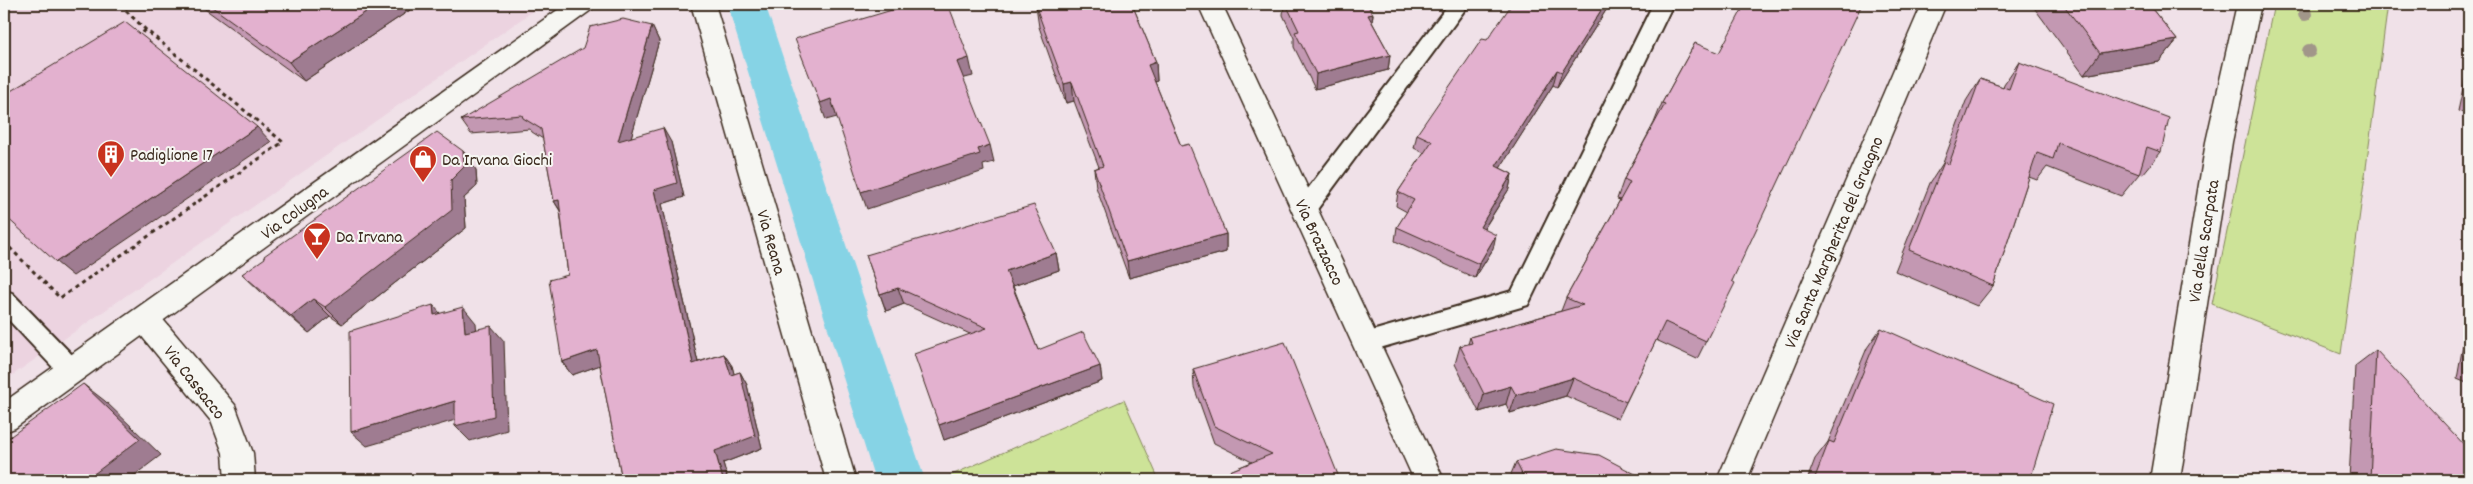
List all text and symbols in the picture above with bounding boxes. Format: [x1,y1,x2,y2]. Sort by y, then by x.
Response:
street label: Via Santa Margherita del Gruagno [1779,133,1891,353]
building icon: Padiglione 17 [96,139,126,178]
place label: Padiglione 17 [130,144,213,169]
shop icon: Da Irvana Giochi [408,144,438,183]
place label: Da Irvana Giochi [442,149,552,174]
street label: Via della Scarpata [2183,178,2228,305]
street label: Via Colugna [257,181,335,247]
street label: Via Brazzacco [1287,196,1349,290]
street label: Via Reana [748,207,791,279]
bar icon: Da Irvana [302,221,332,260]
place label: Da Irvana [336,226,403,251]
street label: Via Cassacco [156,341,230,426]

